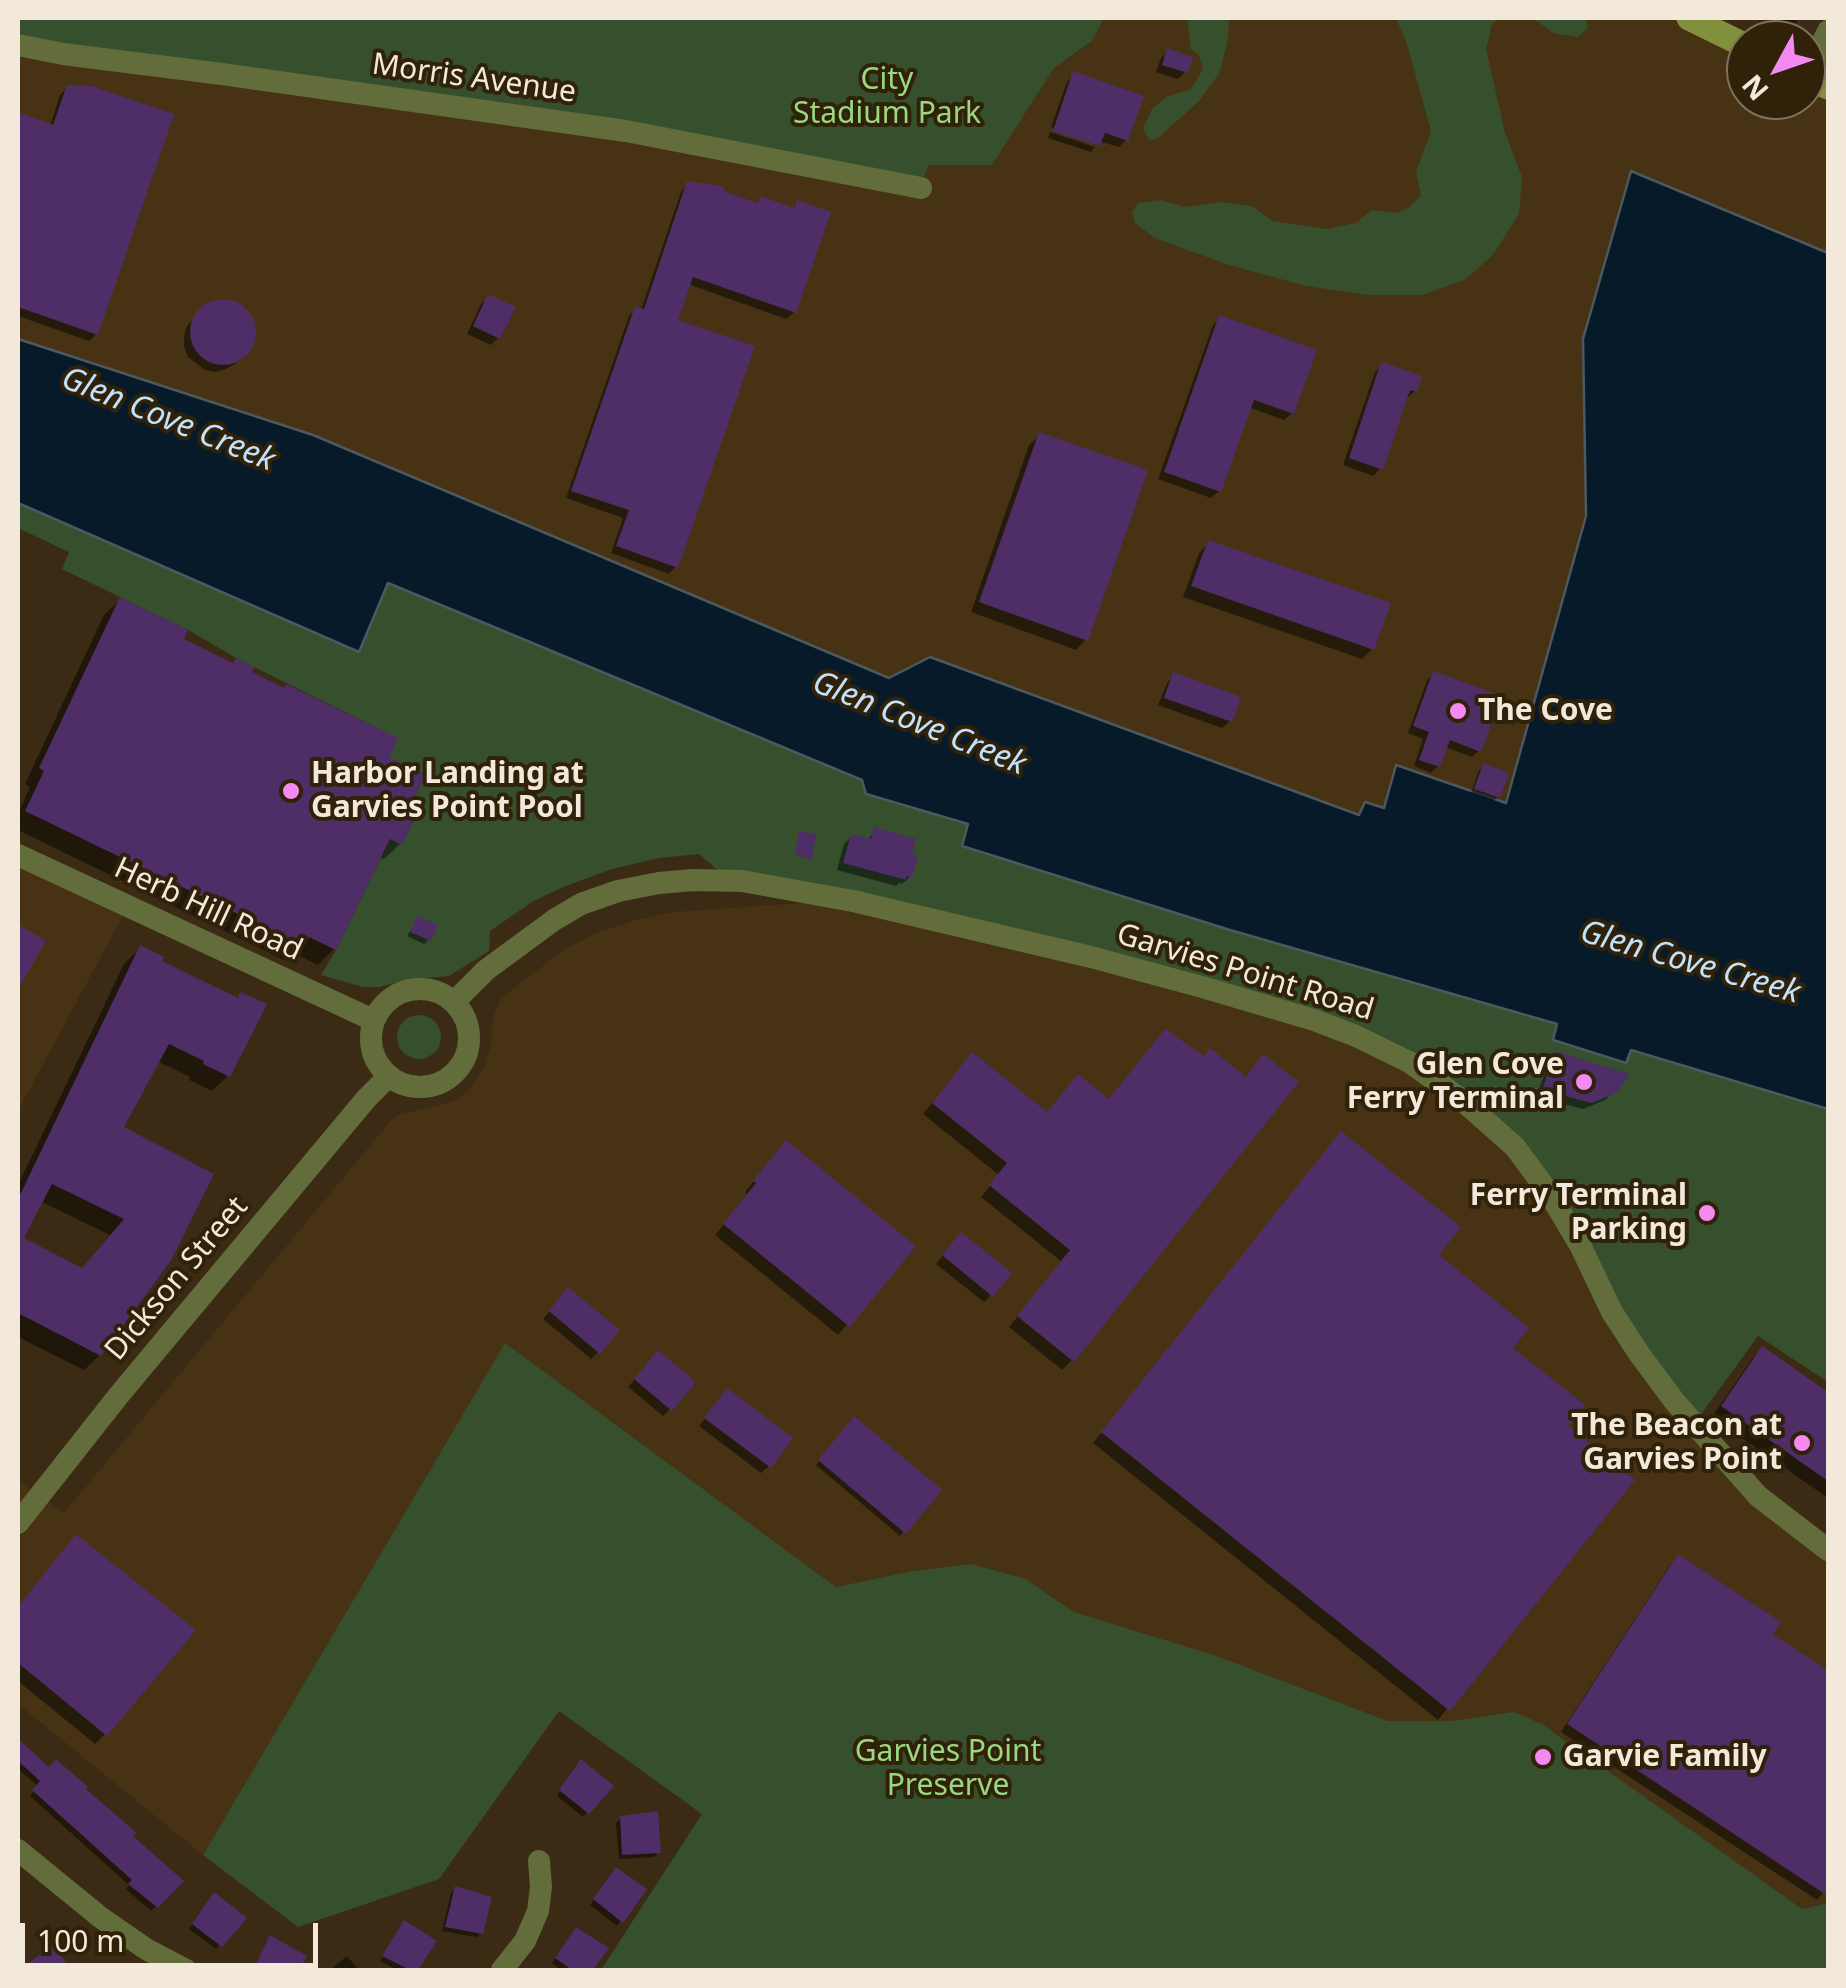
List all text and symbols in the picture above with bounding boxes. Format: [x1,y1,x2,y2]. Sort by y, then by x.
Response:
north arrow [1726,20,1826,120]
street label: Morris Avenue [370,47,578,111]
park label: City Stadium Park [793,62,981,132]
text: N [1733,67,1776,109]
water label: Glen Cove Creek [56,360,280,480]
water label: Glen Cove Creek [807,664,1031,784]
place label: The Cove [1478,693,1613,729]
marker: The Cove [1447,700,1469,722]
place label: Harbor Landing at Garvies Point Pool [311,756,584,826]
marker: Harbor Landing at Garvies Point Pool [280,780,302,802]
street label: Herb Hill Road [108,851,308,969]
water label: Glen Cove Creek [1576,913,1804,1013]
street label: Garvies Point Road [1112,917,1378,1029]
place label: Glen Cove Ferry Terminal [1347,1047,1564,1118]
marker: Glen Cove Ferry Terminal [1573,1071,1595,1093]
place label: Ferry Terminal Parking [1470,1178,1687,1248]
street label: Dickson Street [98,1190,256,1368]
marker: Ferry Terminal Parking [1696,1202,1718,1224]
place label: The Beacon at Garvies Point [1571,1408,1782,1478]
marker: The Beacon at Garvies Point [1791,1432,1813,1454]
park label: Garvies Point Preserve [855,1734,1041,1804]
place label: Garvie Family [1563,1739,1767,1775]
marker: Garvie Family [1532,1746,1554,1768]
scale bar [25,1903,322,1965]
text: 100 m [37,1920,124,1961]

